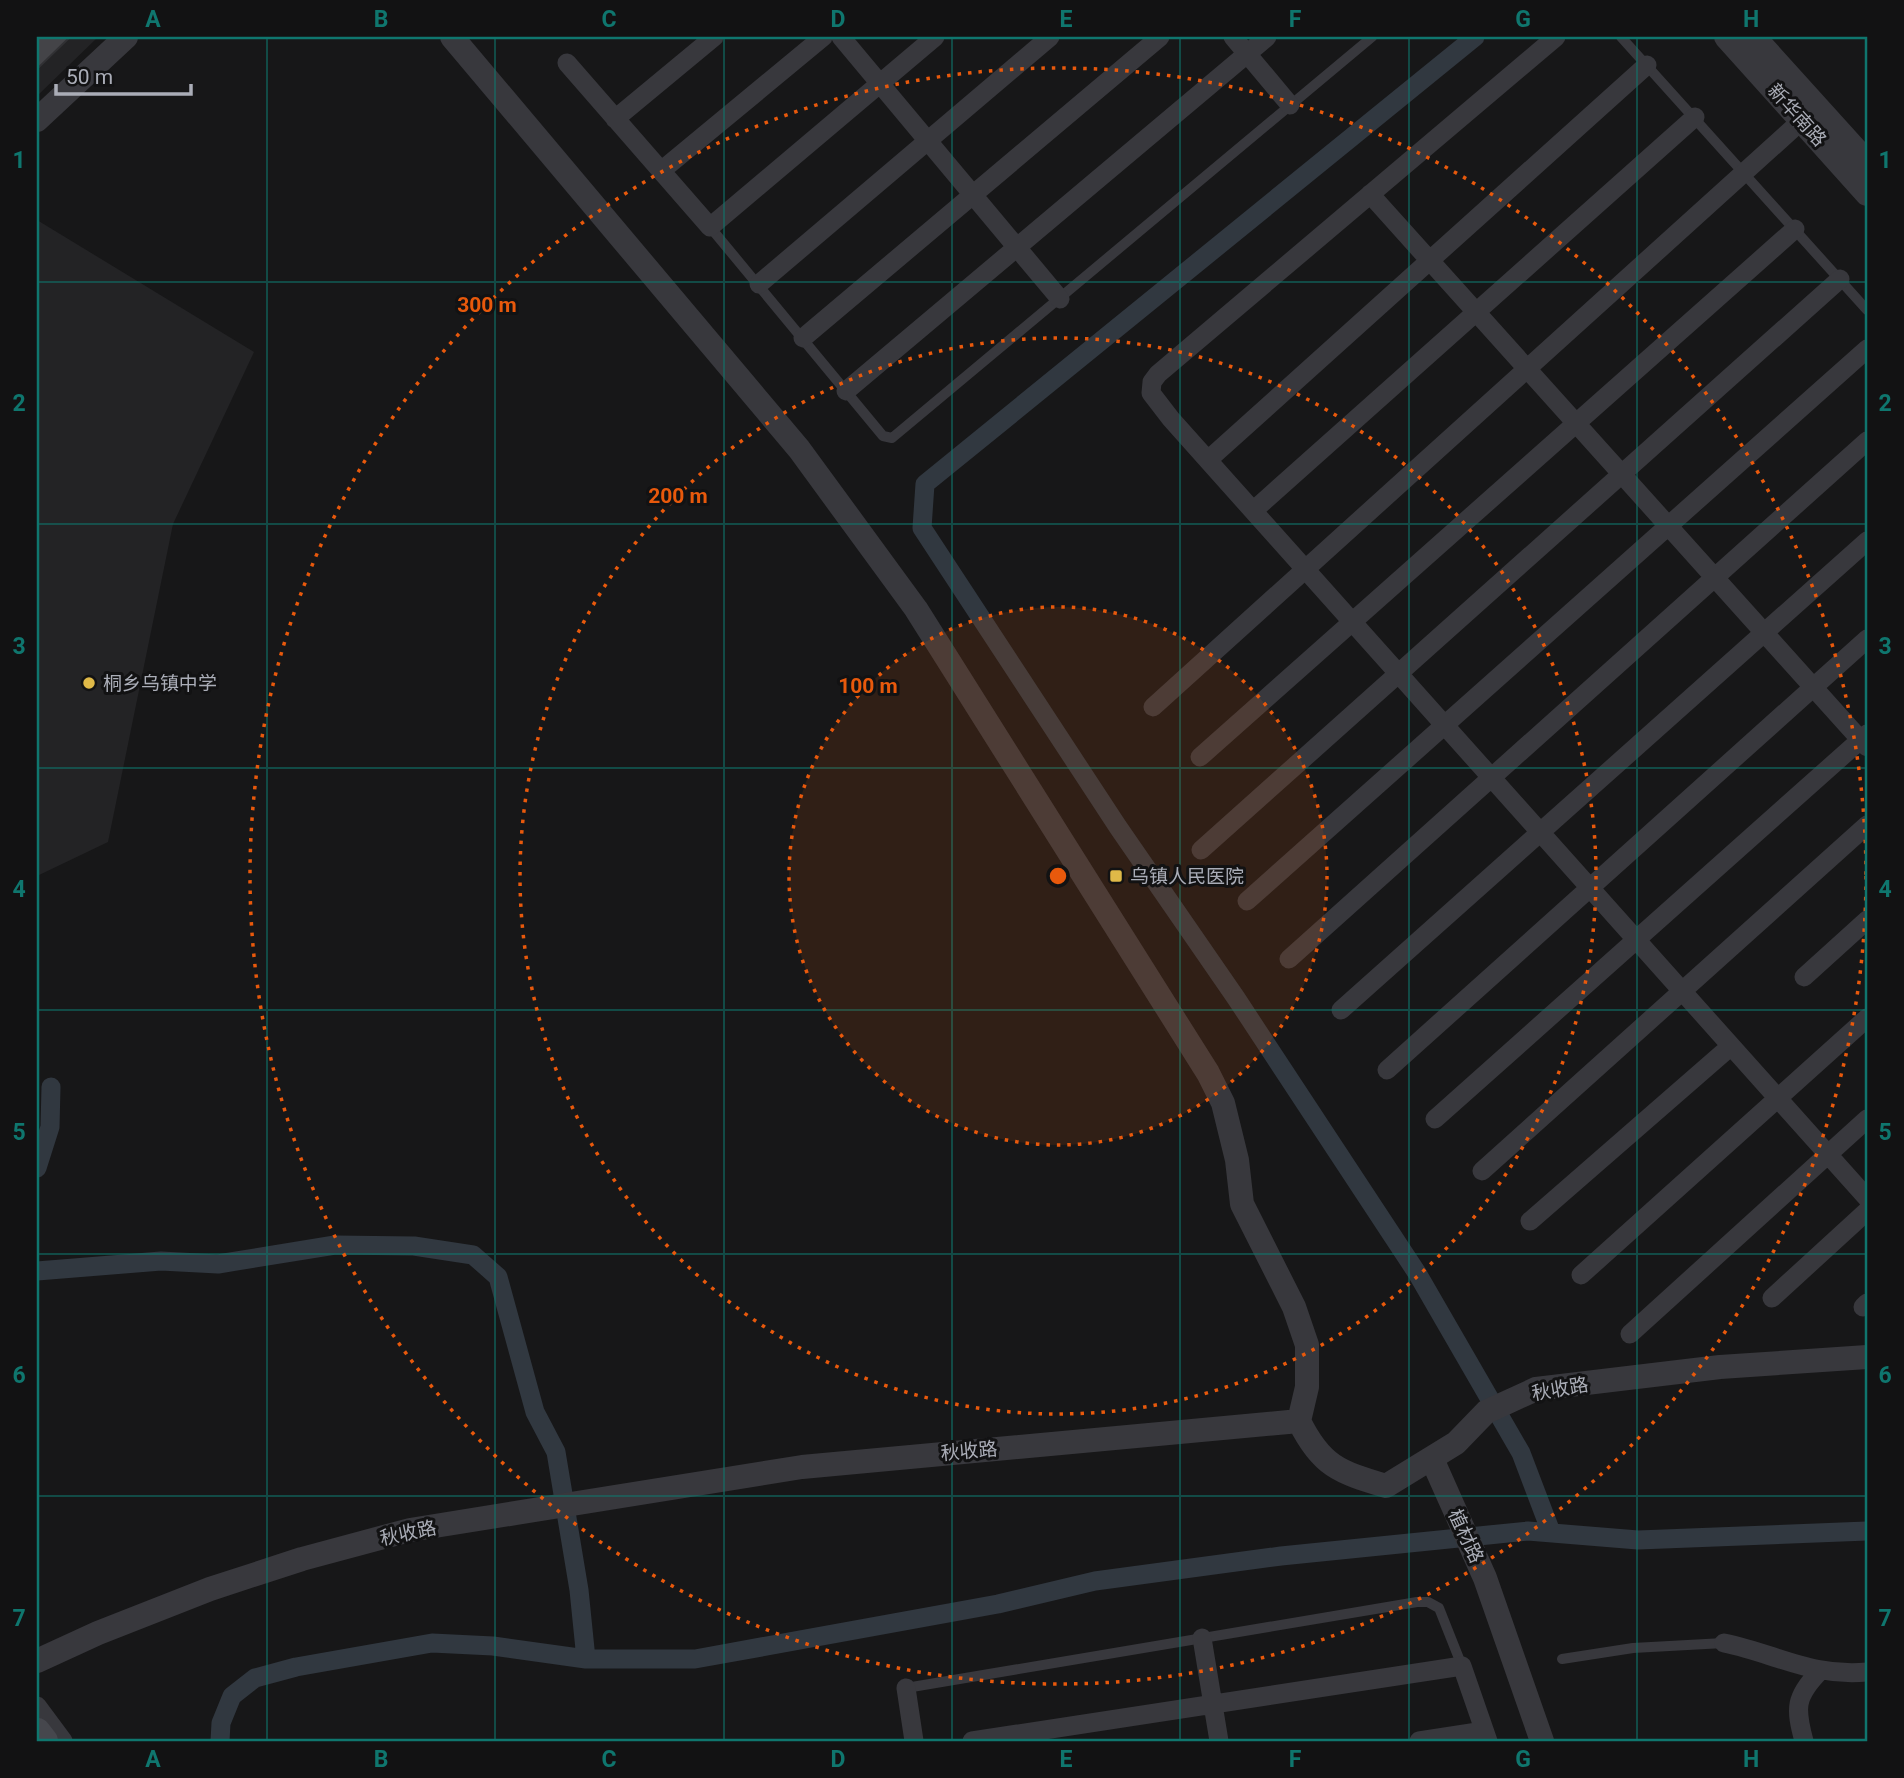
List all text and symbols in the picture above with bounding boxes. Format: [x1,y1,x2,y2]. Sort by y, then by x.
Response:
text: A [145,6,161,33]
text: B [374,6,388,33]
text: C [601,6,617,33]
text: D [831,6,845,33]
text: E [1060,6,1073,33]
text: F [1289,6,1302,33]
text: G [1515,6,1531,33]
text: H [1743,6,1759,33]
scale bar [56,52,191,96]
text: 50 m [66,65,113,89]
street label: 新华南路 [1763,79,1831,151]
text: 1 [12,147,26,174]
text: 1 [1878,147,1892,174]
text: 300 m [457,293,517,317]
text: 2 [12,390,26,417]
text: 2 [1878,390,1892,417]
text: 200 m [648,484,708,508]
text: 3 [12,633,26,660]
text: 3 [1878,633,1892,660]
place label: 桐乡乌镇中学 [103,672,217,695]
text: 100 m [838,674,898,698]
marker: 桐乡乌镇中学 [81,675,97,691]
centre of rings [1046,864,1070,888]
place label: 乌镇人民医院 [1130,865,1244,888]
marker: 乌镇人民医院 [1108,868,1124,884]
text: 4 [12,876,26,903]
text: 4 [1878,876,1892,903]
text: 5 [12,1119,26,1146]
text: 5 [1878,1119,1892,1146]
text: 6 [12,1362,26,1389]
text: 6 [1878,1362,1892,1389]
street label: 秋收路 [1530,1373,1590,1405]
street label: 秋收路 [940,1437,998,1465]
street label: 植材路 [1444,1505,1488,1567]
street label: 秋收路 [378,1516,438,1550]
text: 7 [12,1605,26,1632]
text: 7 [1878,1605,1892,1632]
text: A [145,1746,161,1773]
text: B [374,1746,388,1773]
text: C [601,1746,617,1773]
text: D [831,1746,845,1773]
text: E [1060,1746,1073,1773]
text: F [1289,1746,1302,1773]
text: G [1515,1746,1531,1773]
text: H [1743,1746,1759,1773]

